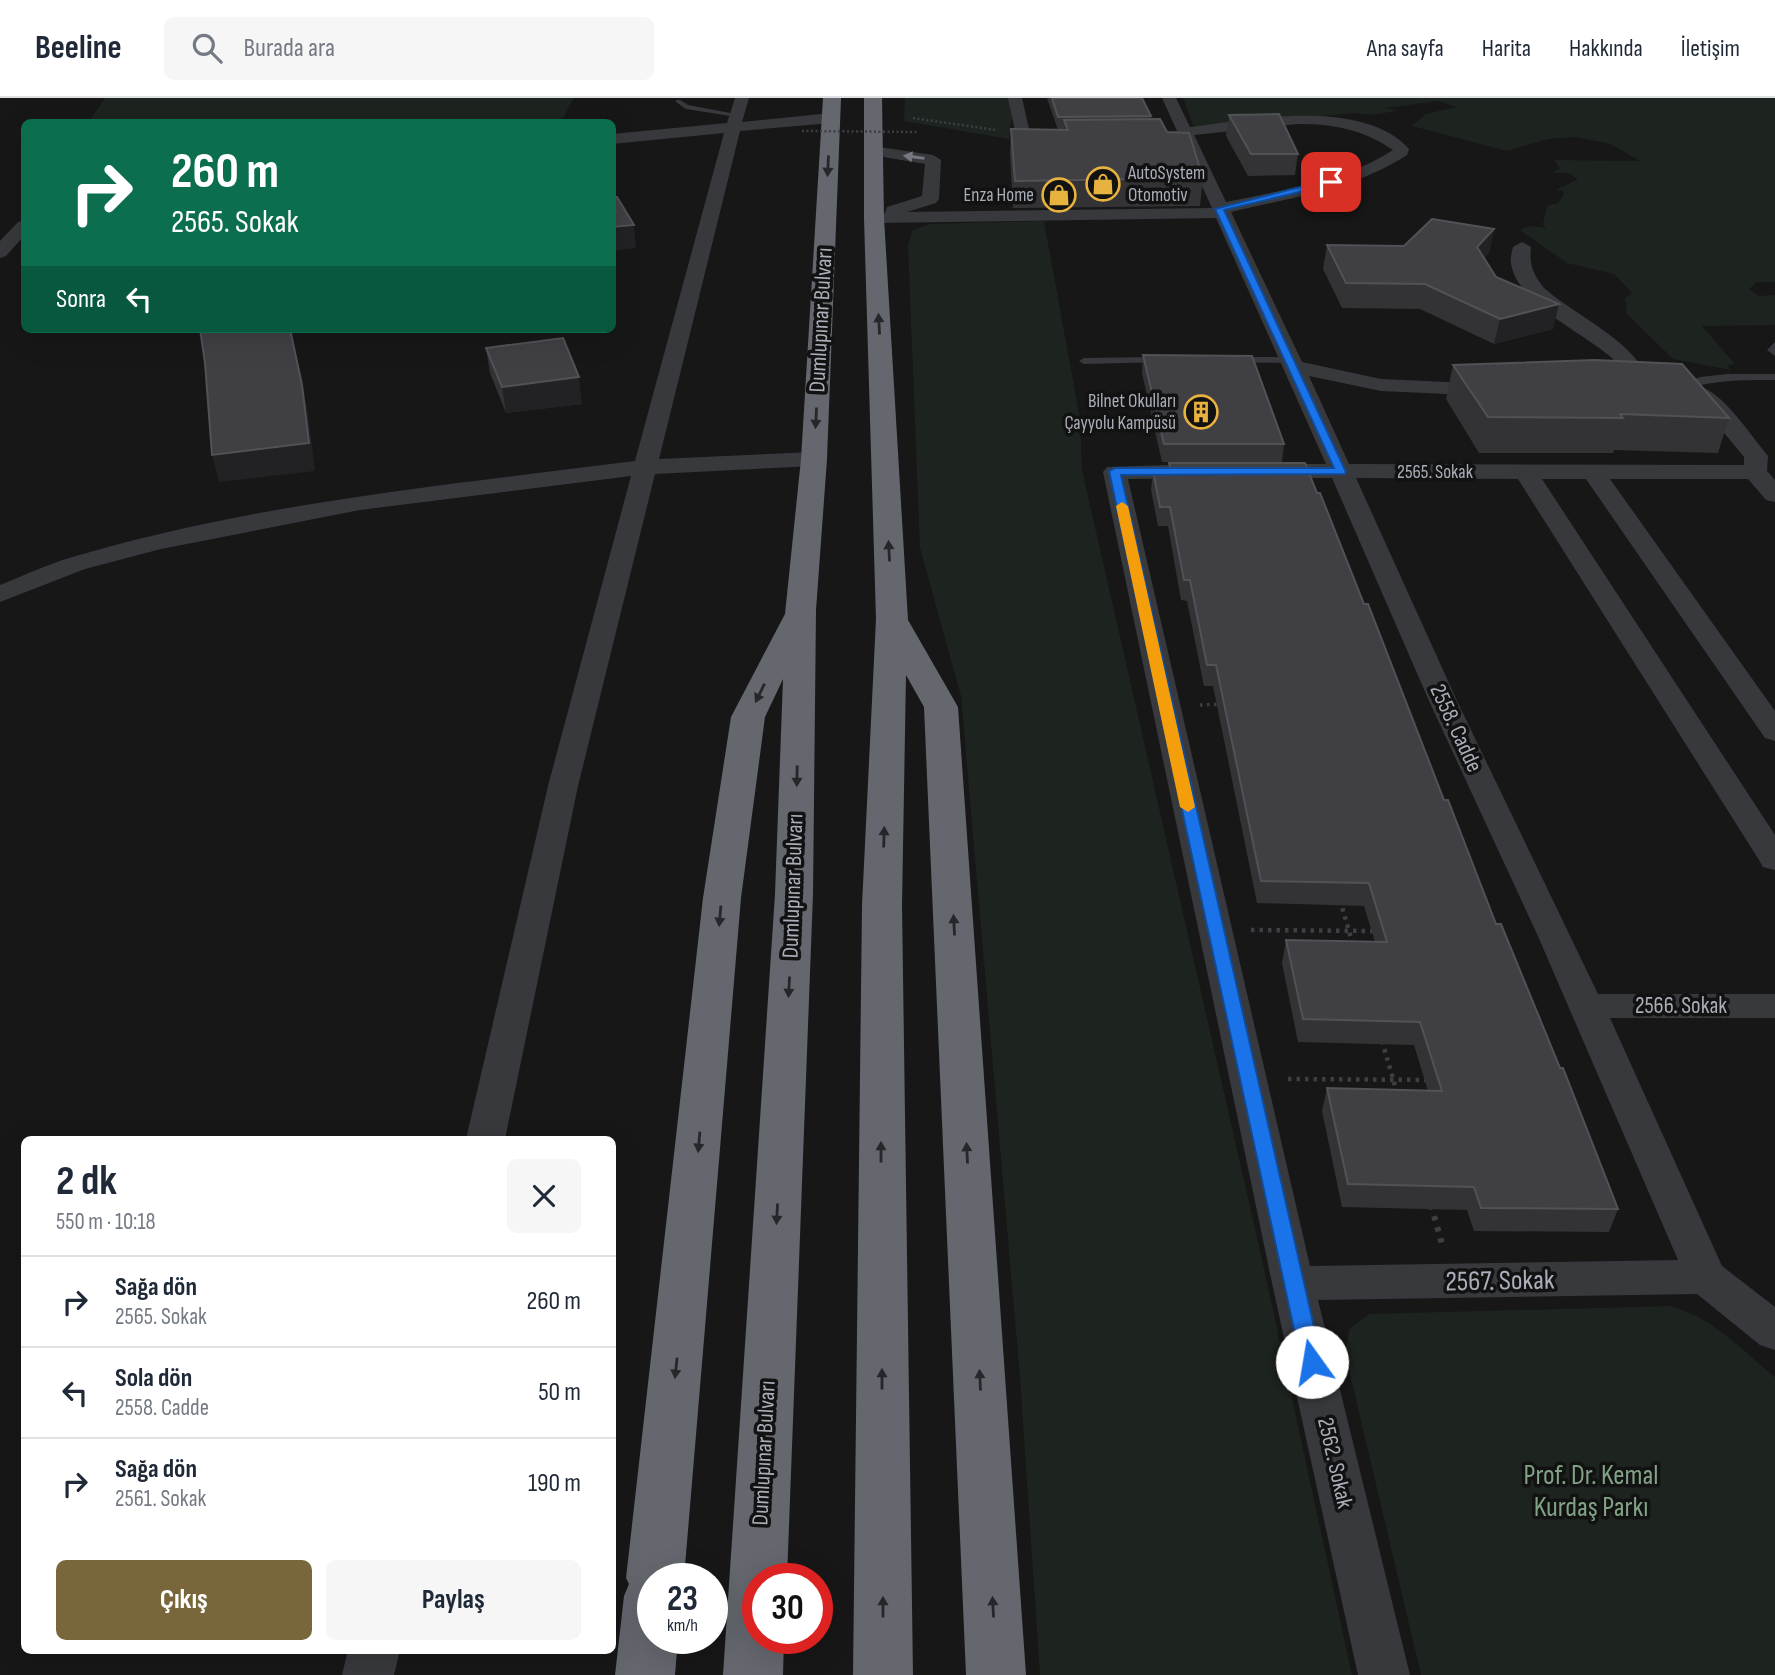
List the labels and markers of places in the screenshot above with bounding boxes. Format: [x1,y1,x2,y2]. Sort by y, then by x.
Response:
pin [1301,152,1361,212]
place label: AutoSystem Otomotiv [1127,162,1205,207]
shop icon: AutoSystem Otomotiv [1084,165,1122,203]
shop icon: Enza Home [1040,176,1078,214]
place label: Enza Home [964,184,1034,207]
place label: Bilnet Okulları Çayyolu Kampüsü [1064,390,1176,435]
building icon: Bilnet Okulları Çayyolu Kampüsü [1182,393,1220,431]

